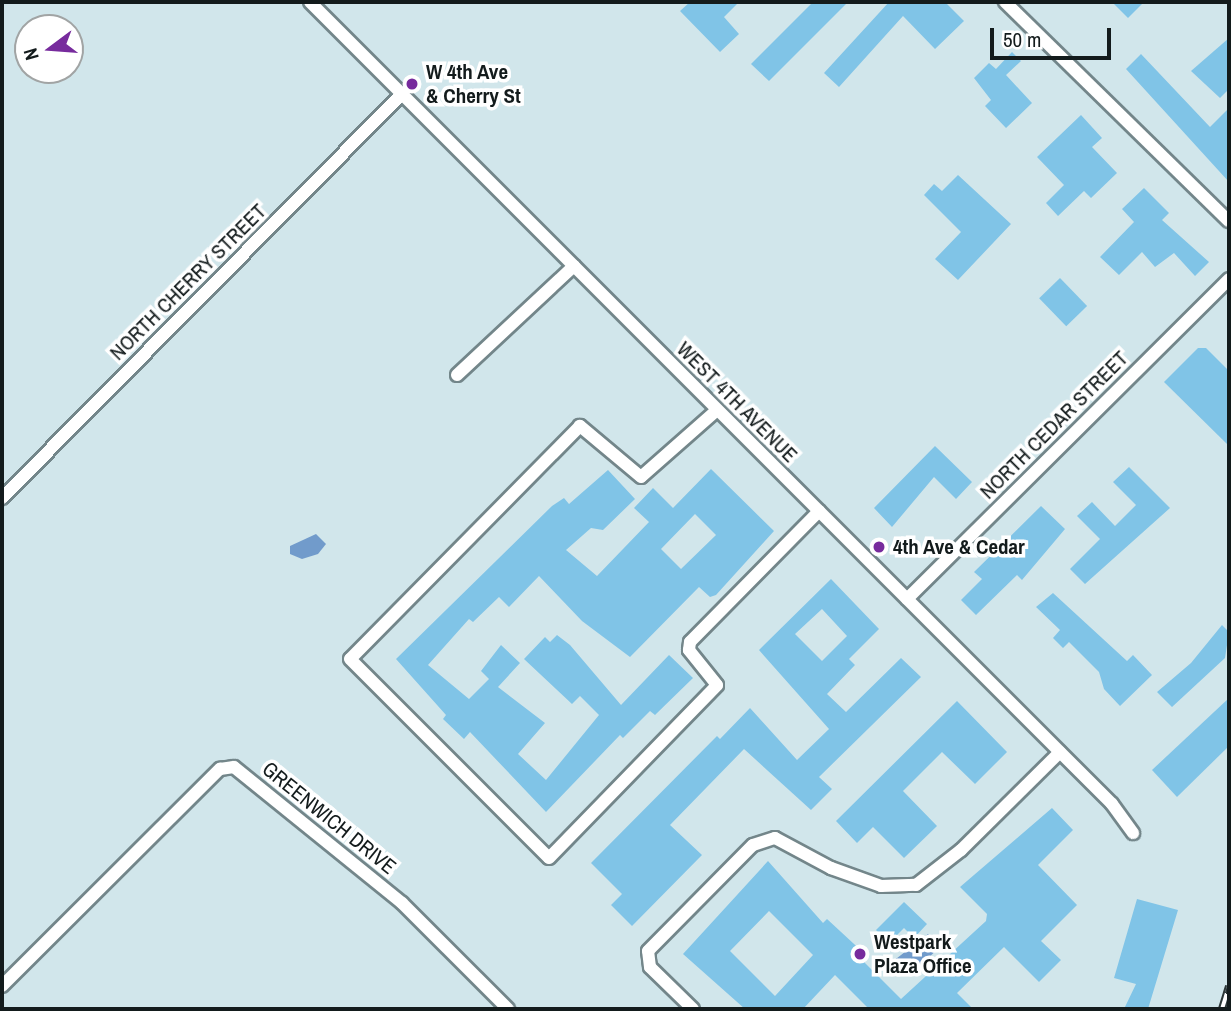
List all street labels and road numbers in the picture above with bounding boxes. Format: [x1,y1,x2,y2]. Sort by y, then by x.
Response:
street label: NORTH CHERRY STREET [105,199,271,365]
street label: WEST 4TH AVENUE [671,336,803,468]
street label: NORTH CEDAR STREET [975,346,1133,504]
street label: GREENWICH DRIVE [257,756,401,880]

